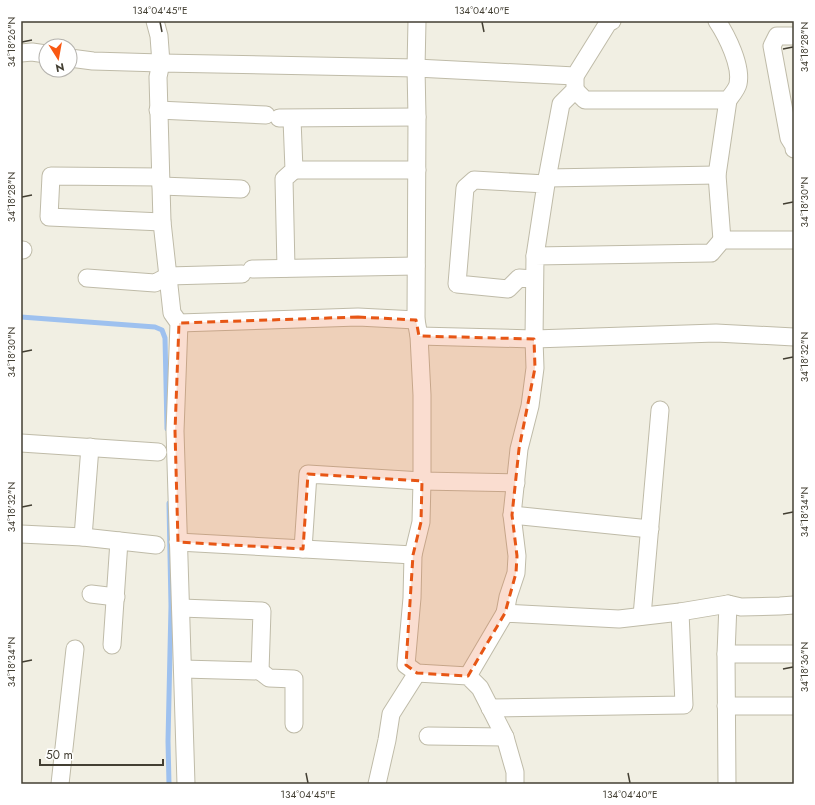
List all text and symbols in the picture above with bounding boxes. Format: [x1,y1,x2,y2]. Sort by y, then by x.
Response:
text: 134°04'45"E [133,3,187,18]
text: 134°04'40"E [454,3,510,18]
text: 34°18'26"N [4,17,19,67]
text: 34°18'28"N [797,22,812,72]
north arrow [38,38,78,78]
text: N [54,59,66,77]
text: 34°18'28"N [4,172,19,222]
text: 34°18'30"N [797,177,812,227]
text: 34°18'30"N [4,327,19,377]
text: 34°18'32"N [797,332,812,382]
text: 34°18'32"N [4,482,19,532]
text: 34°18'34"N [797,487,812,537]
text: 34°18'34"N [4,637,19,687]
text: 34°18'36"N [797,642,812,692]
scale bar [40,741,163,767]
text: 50 m [46,746,73,764]
text: 134°04'45"E [281,787,335,802]
text: 134°04'40"E [602,787,658,802]

